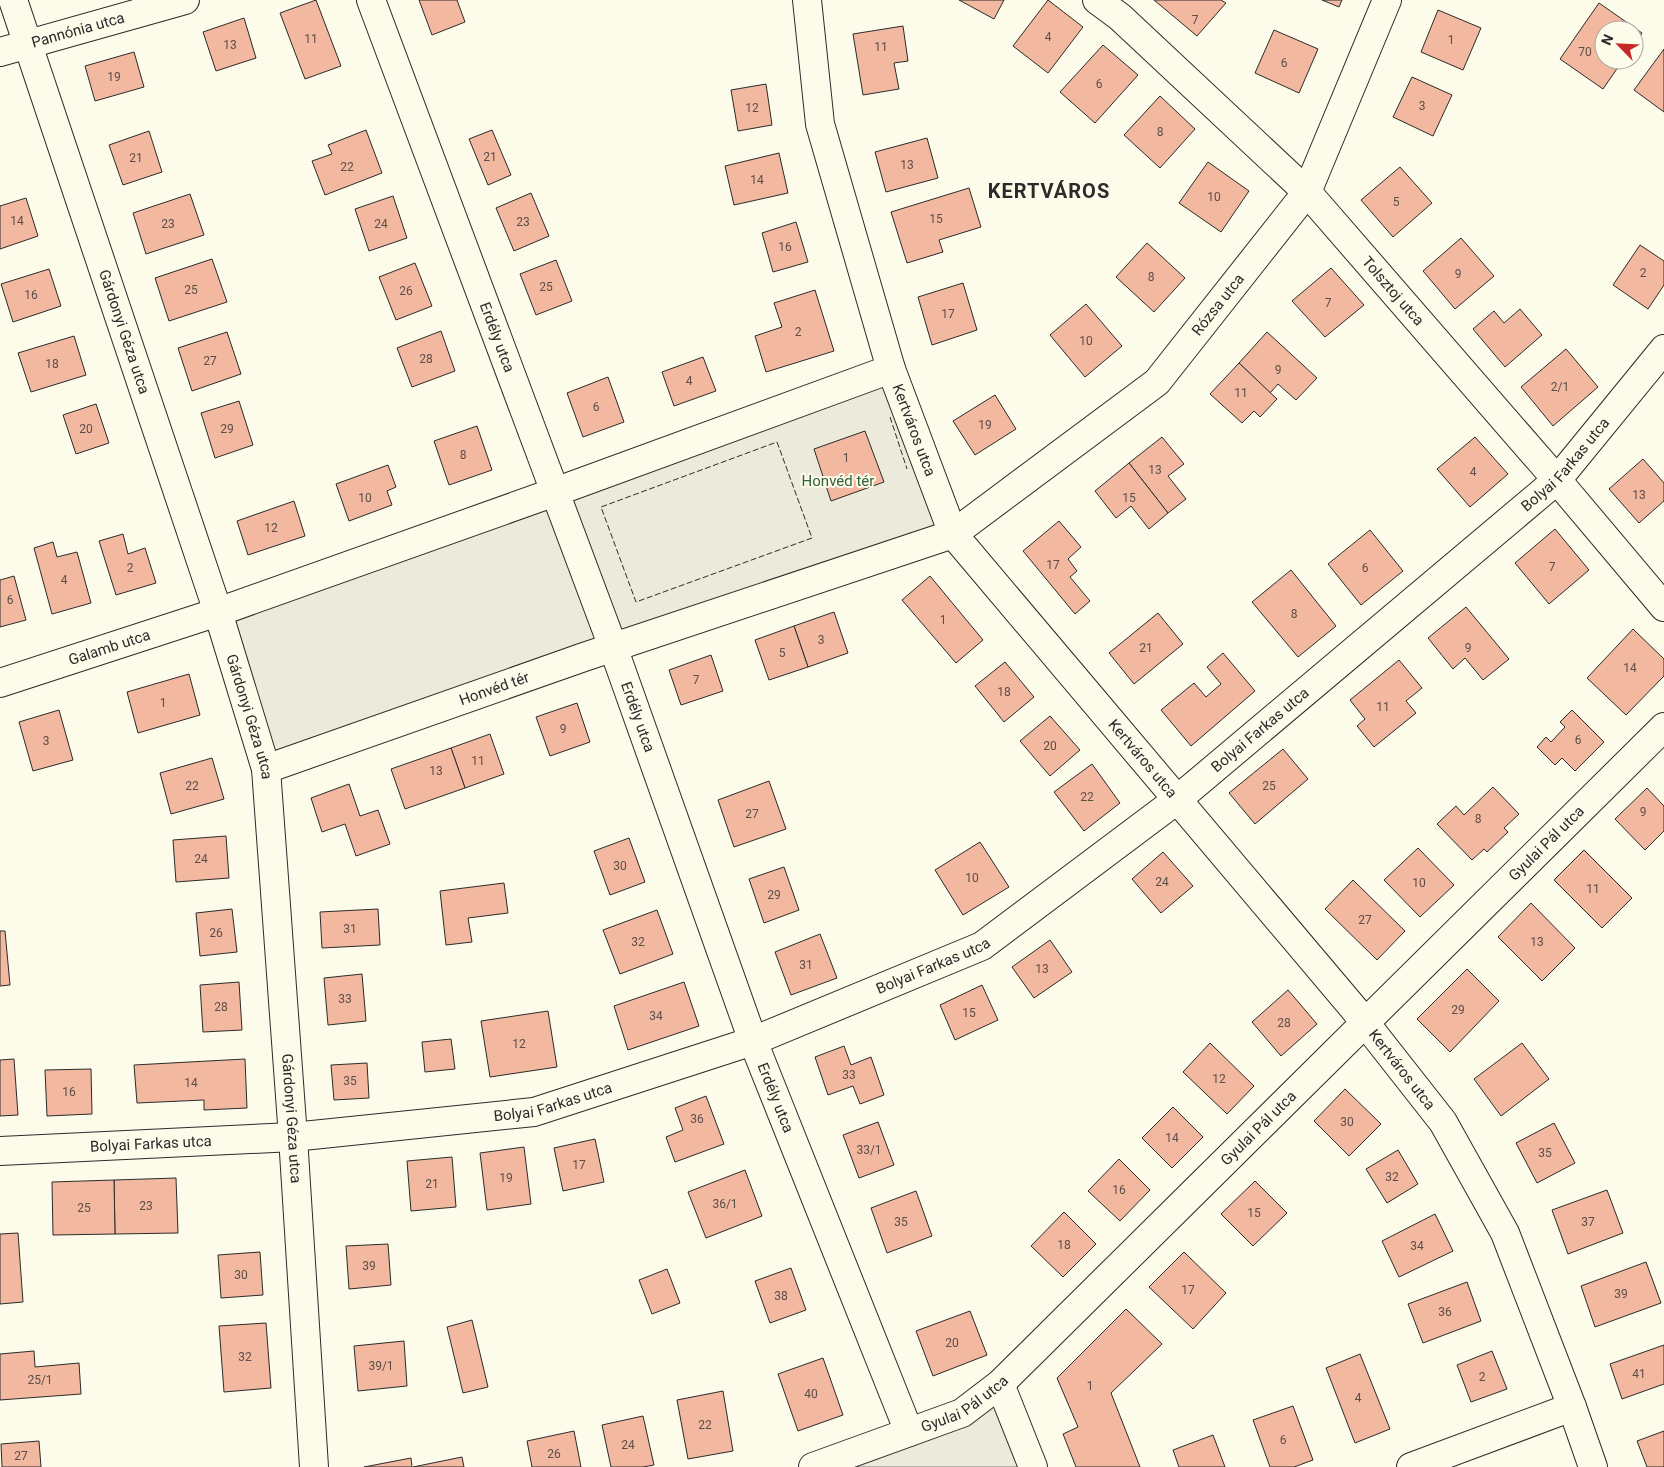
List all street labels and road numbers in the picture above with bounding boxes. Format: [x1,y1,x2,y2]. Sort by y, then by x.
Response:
street label: Pannónia utca [29,8,127,52]
street label: Tolsztoj utca [1358,253,1428,329]
street label: Gárdonyi Géza utca [95,267,153,396]
street label: Rózsa utca [1188,270,1248,339]
street label: Erdély utca [476,300,518,375]
street label: Kertváros utca [888,381,939,479]
street label: Bolyai Farkas utca [1517,414,1613,515]
street label: Galamb utca [66,626,152,669]
street label: Gárdonyi Géza utca [222,652,276,780]
street label: Honvéd tér [457,668,532,709]
street label: Erdély utca [617,679,659,755]
street label: Bolyai Farkas utca [1208,684,1312,776]
street label: Kertváros utca [1104,716,1181,802]
street label: Gyulai Pál utca [1505,802,1588,885]
street label: Bolyai Farkas utca [873,934,994,998]
street label: Kertváros utca [1365,1026,1439,1113]
street label: Gárdonyi Géza utca [278,1053,305,1184]
street label: Erdély utca [754,1060,798,1135]
street label: Bolyai Farkas utca [493,1078,614,1125]
street label: Gyulai Pál utca [1217,1087,1300,1169]
street label: Bolyai Farkas utca [89,1132,212,1156]
street label: Gyulai Pál utca [919,1372,1012,1436]

